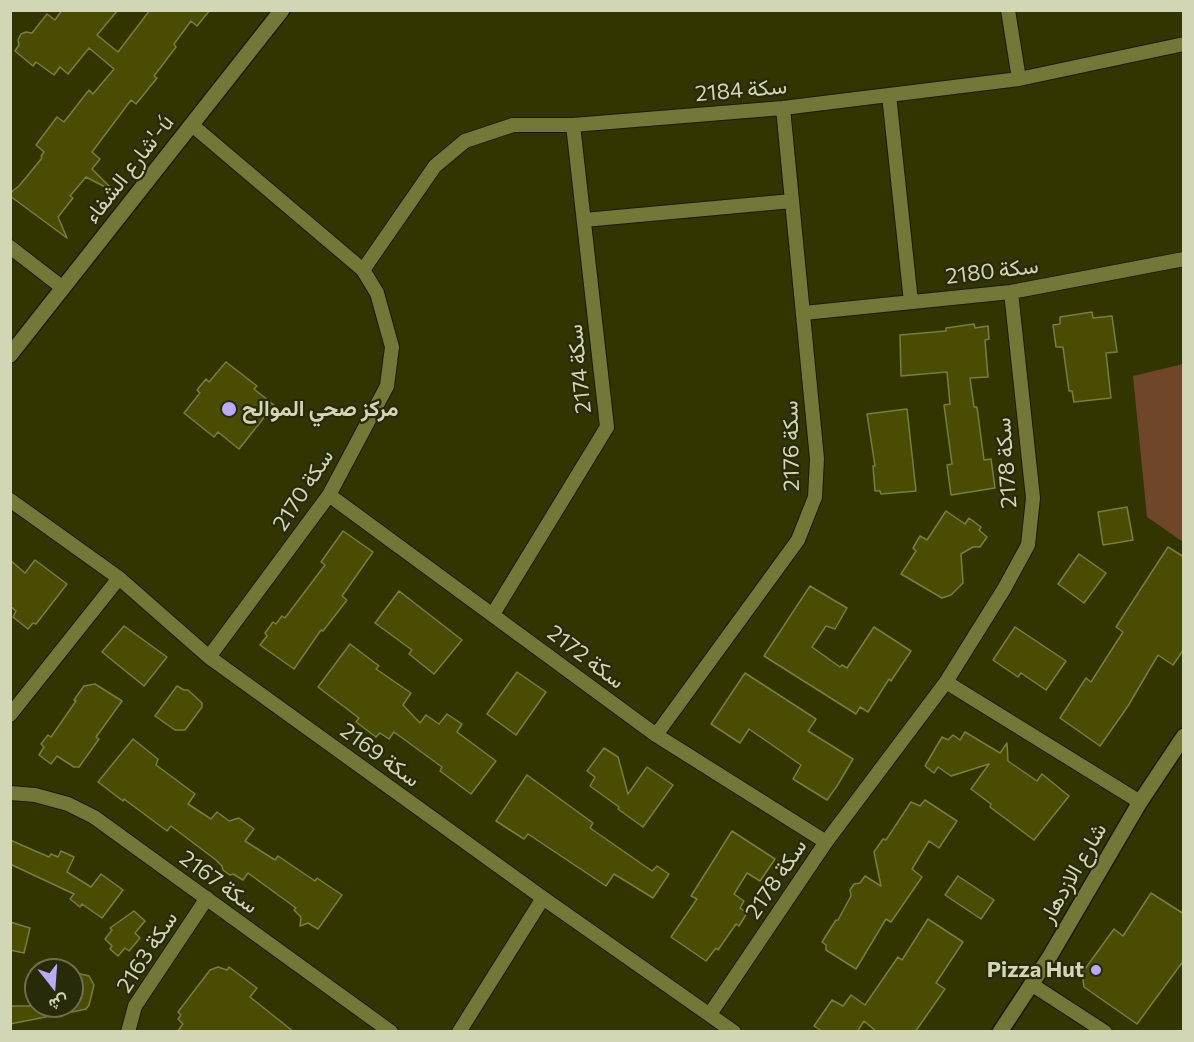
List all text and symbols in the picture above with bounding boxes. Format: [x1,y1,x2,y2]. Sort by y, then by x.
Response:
street label: سكة 2184 [694,73,788,107]
street label: شارع الشفاء'-ú [79,110,179,228]
street label: سكة 2180 [944,252,1040,290]
street label: سكة 2174 [561,323,597,415]
place label: مركز صحي الموالح [242,396,398,422]
marker: مركز صحي الموالح [220,400,238,418]
street label: سكة 2176 [777,400,805,492]
street label: سكة 2178 [990,417,1022,509]
street label: سكة 2170 [267,444,339,536]
street label: سكة 2172 [542,619,630,695]
street label: سكة 2169 [335,717,425,793]
street label: شارع الازدهار [1034,818,1112,928]
street label: سكة 2178 [740,834,812,924]
street label: سكة 2167 [175,845,263,919]
street label: سكة 2163 [111,906,183,998]
place label: Pizza Hut [987,957,1084,983]
north arrow [24,958,84,1018]
marker: Pizza Hut [1089,963,1103,977]
text: ش [47,992,71,1016]

